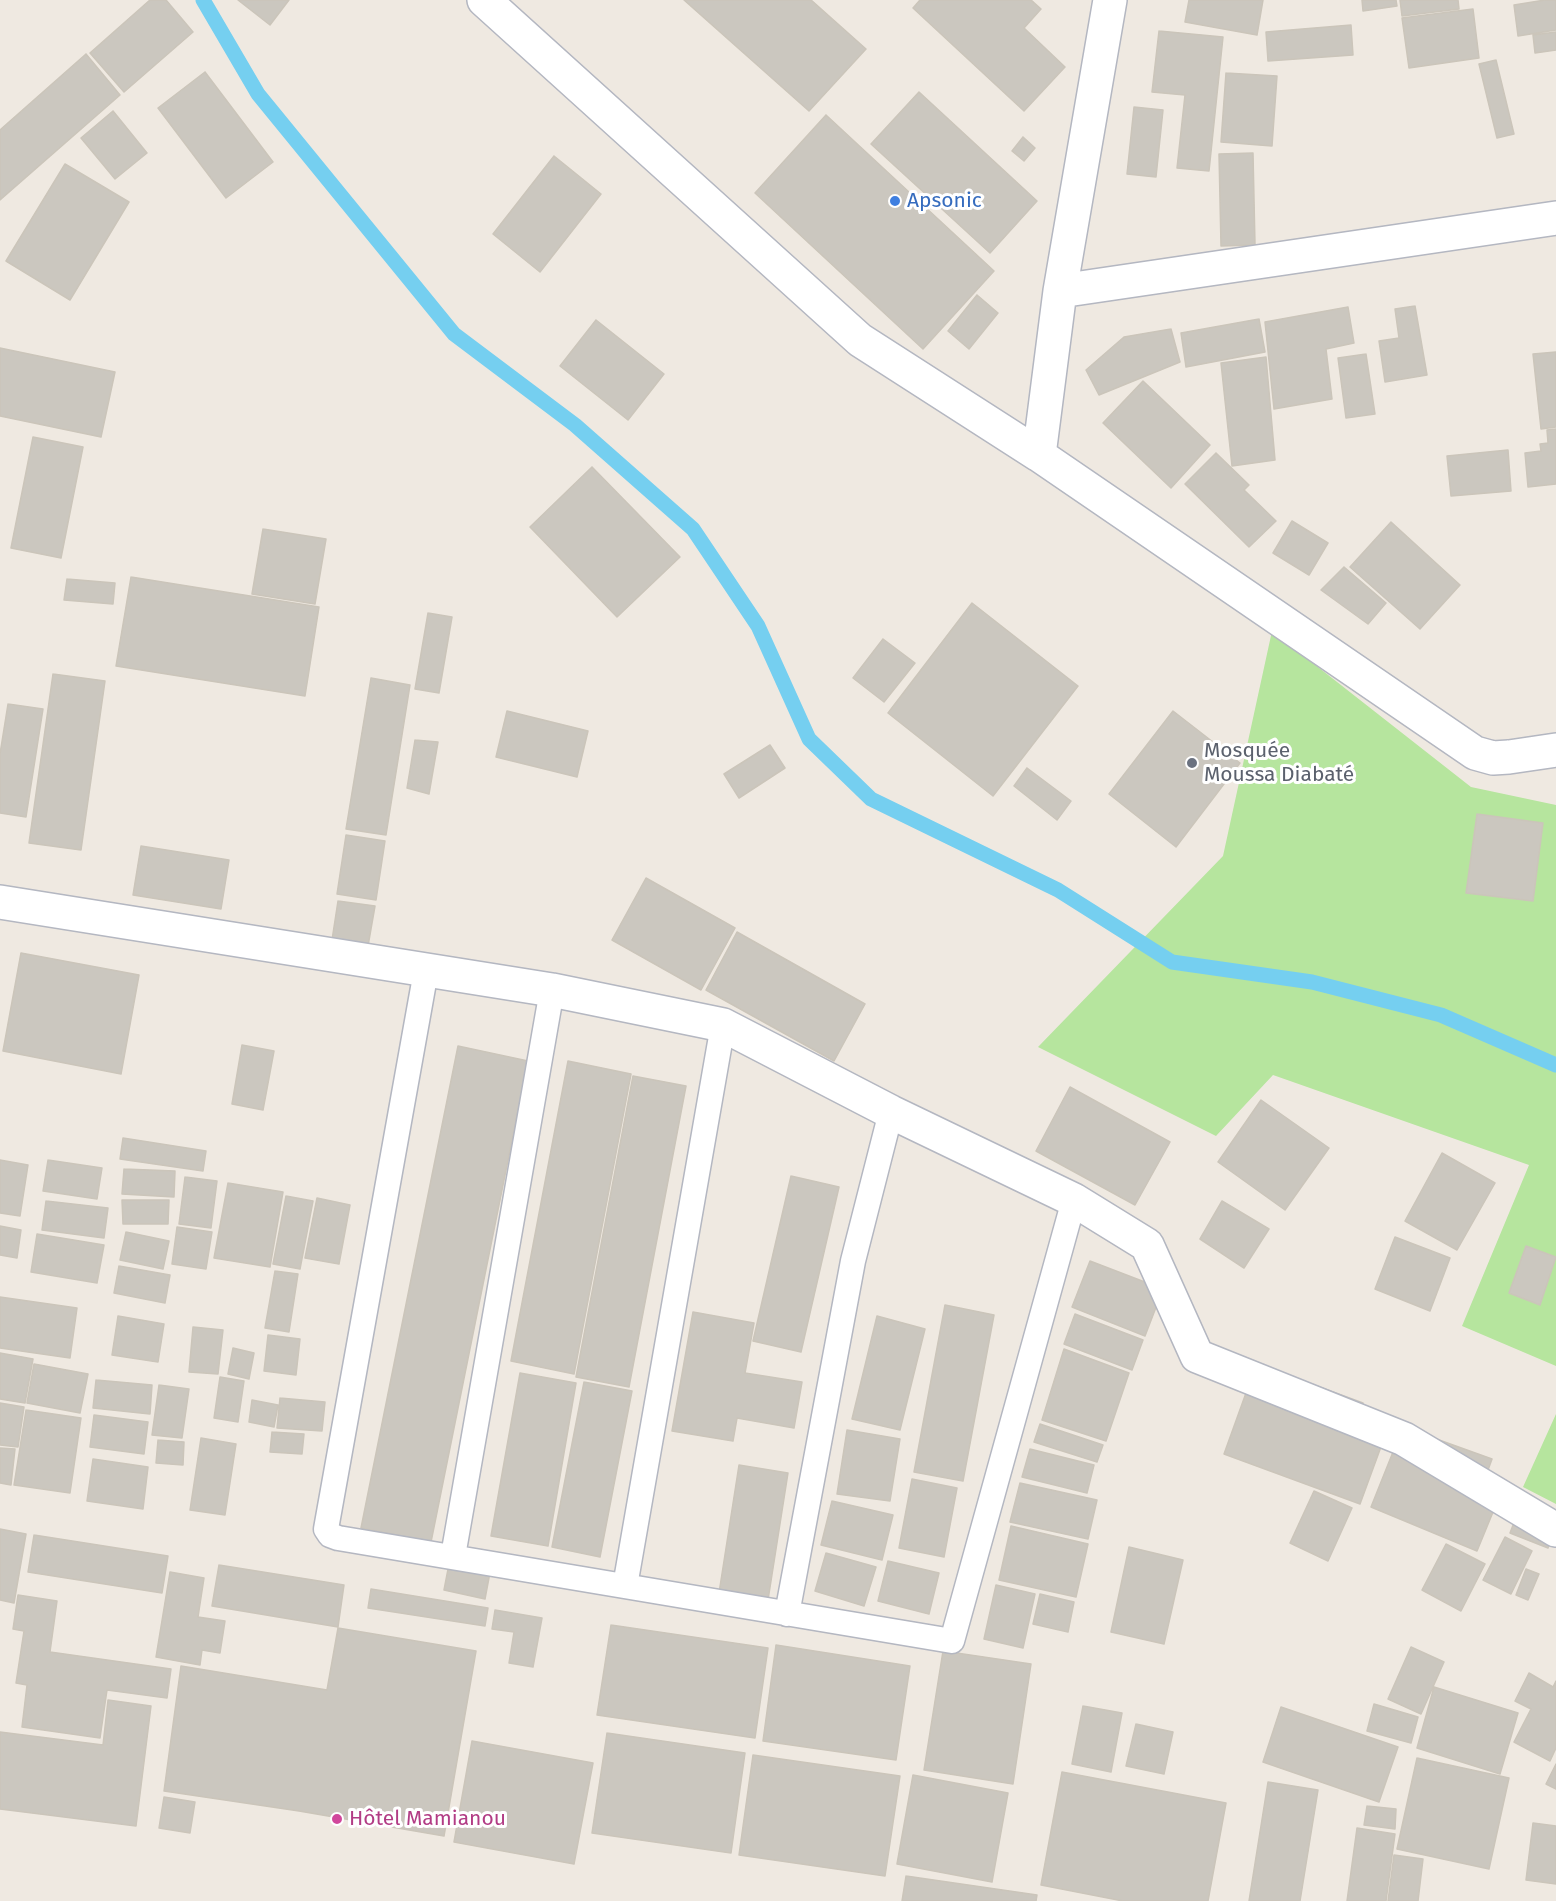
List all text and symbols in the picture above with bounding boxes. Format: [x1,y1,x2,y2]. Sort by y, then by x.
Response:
place label: Apsonic [907,188,982,214]
marker: Apsonic [888,194,902,208]
place label: Mosquée Moussa Diabaté [1204,738,1354,788]
marker: Mosquée Moussa Diabaté [1185,756,1199,770]
place label: Hôtel Mamianou [349,1806,506,1832]
marker: Hôtel Mamianou [330,1812,344,1826]

